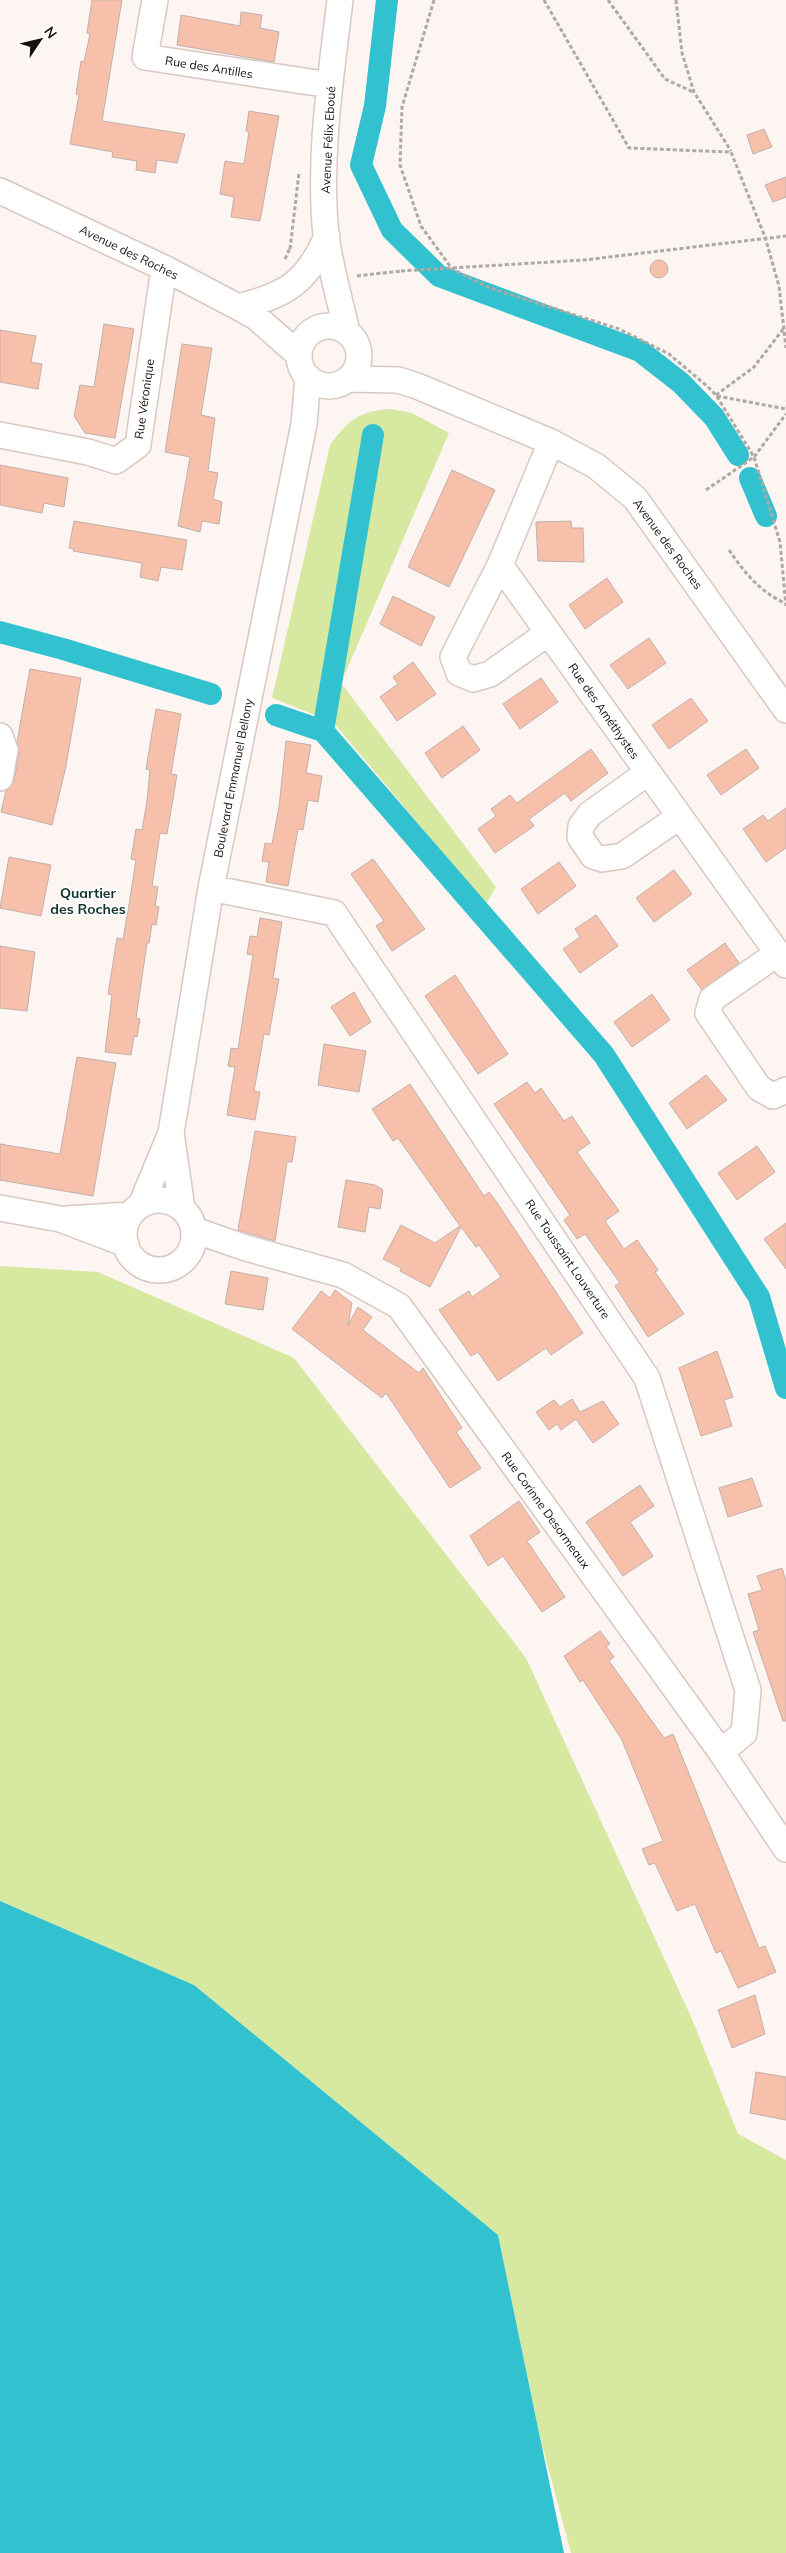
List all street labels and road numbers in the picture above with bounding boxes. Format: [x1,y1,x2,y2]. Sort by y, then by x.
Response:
street label: Rue des Antilles [164,53,254,81]
street label: Avenue Félix Eboué [318,86,338,194]
street label: Avenue des Roches [77,222,181,282]
street label: Rue Véronique [131,358,157,440]
street label: Avenue des Roches [630,496,706,592]
street label: Rue des Améthystes [565,660,643,762]
street label: Boulevard Emmanuel Bellony [210,697,256,859]
street label: Rue Toussaint Louverture [522,1196,614,1322]
street label: Rue Corinne Desormeaux [499,1449,594,1572]

